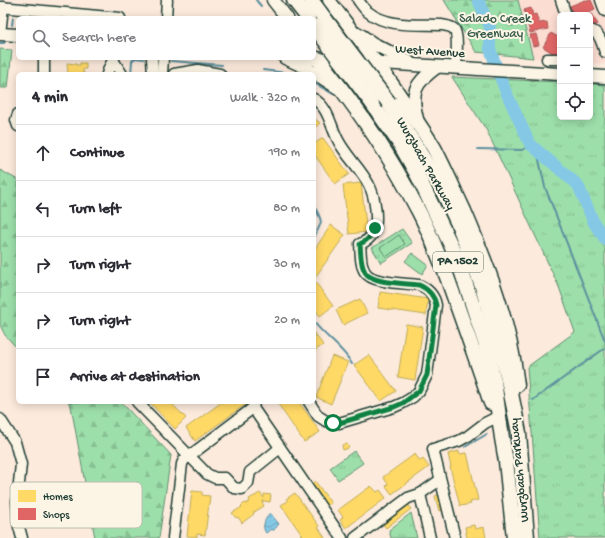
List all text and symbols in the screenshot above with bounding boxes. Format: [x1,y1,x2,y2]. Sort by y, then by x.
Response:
park label: Salado Creek Greenway [459,12,532,42]
map controls [557,12,593,120]
button: + [557,12,593,48]
search box [16,16,316,60]
icon: search [30,27,52,49]
text: Search here [62,29,136,47]
street label: West Avenue [395,42,466,62]
button: − [557,48,593,84]
button: locate [557,84,593,120]
text: 4 min [32,88,68,108]
text: Walk · 320 m [230,91,300,106]
street label: Wurzbach Parkway [392,115,458,214]
icon: ahead [32,142,54,164]
text: Continue [70,144,124,162]
text: 190 m [269,145,300,160]
icon: left [32,198,54,220]
text: Turn left [70,200,121,218]
text: 80 m [273,201,300,216]
route end [366,219,384,237]
road number: PA 1502 [433,252,483,272]
icon: right [32,254,54,276]
text: Turn right [70,256,130,274]
text: 30 m [274,257,300,272]
icon: right [32,310,54,332]
text: Turn right [70,312,130,330]
text: 20 m [274,313,300,328]
icon: arrive [32,366,54,388]
text: Arrive at destination [70,368,200,386]
route start [324,414,342,432]
street label: Wurzbach Parkway [507,417,533,523]
legend [10,482,142,528]
text: Homes [43,492,73,504]
text: Shops [43,510,70,522]

